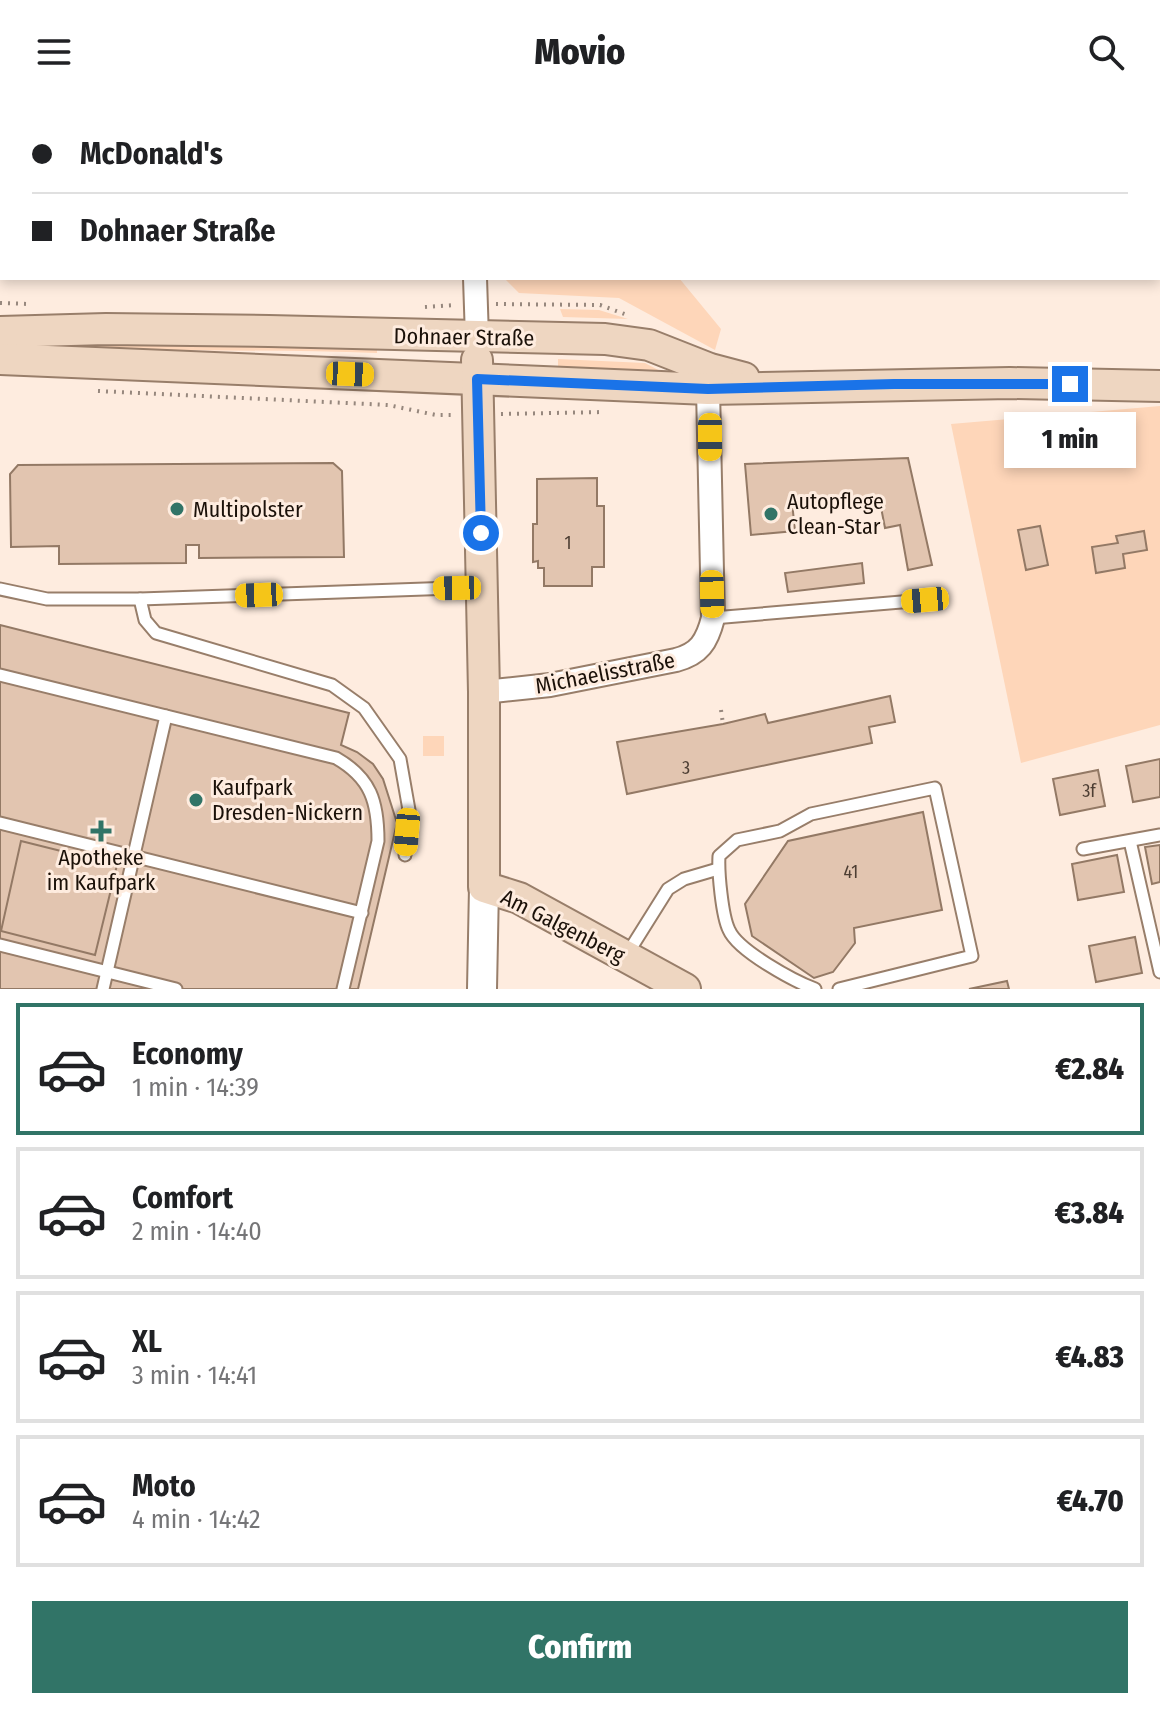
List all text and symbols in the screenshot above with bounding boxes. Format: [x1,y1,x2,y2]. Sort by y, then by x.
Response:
icon: menu [32,30,76,74]
text: Movio [535,30,625,74]
icon: search [1084,30,1128,74]
text: McDonald's [80,136,223,172]
text: Dohnaer Straße [80,213,276,249]
street label: Dohnaer Straße [393,322,535,352]
car [326,361,374,387]
route end [1052,366,1088,402]
callout: 1 min [1004,412,1136,468]
car [698,413,722,461]
text: 1 min [1042,424,1098,455]
place label: Autopflege Clean-Star [787,488,884,540]
place label: Multipolster [193,496,303,523]
marker: Multipolster [168,500,186,518]
marker: Autopflege Clean-Star [762,505,780,523]
route start [463,515,499,551]
house number: 1 [564,532,572,554]
car [700,570,724,618]
car [433,576,481,600]
car [235,582,283,608]
car [900,586,950,614]
street label: Michaelisstraße [533,646,677,700]
house number: 3 [682,757,690,779]
place label: Kaufpark Dresden-Nickern [212,774,363,826]
house number: 3f [1082,780,1097,802]
marker: Kaufpark Dresden-Nickern [187,791,205,809]
car [393,807,421,857]
marker: Apotheke im Kaufpark [92,822,110,840]
place label: Apotheke im Kaufpark [47,844,156,896]
house number: 41 [844,861,858,883]
street label: Am Galgenberg [497,883,630,969]
icon: car [36,1033,108,1105]
text: Economy [132,1036,243,1072]
text: €2.84 [1055,1051,1124,1087]
text: 1 min · 14:39 [132,1072,259,1103]
icon: car [36,1177,108,1249]
text: Comfort [132,1180,233,1216]
text: €3.84 [1055,1195,1124,1231]
text: 2 min · 14:40 [132,1216,262,1247]
icon: car [36,1321,108,1393]
text: XL [132,1324,162,1360]
text: €4.83 [1056,1339,1124,1375]
text: 3 min · 14:41 [132,1360,257,1391]
icon: car [36,1465,108,1537]
text: Moto [132,1468,196,1504]
text: €4.70 [1057,1483,1124,1519]
text: 4 min · 14:42 [132,1504,261,1535]
button: Confirm [32,1601,1128,1693]

